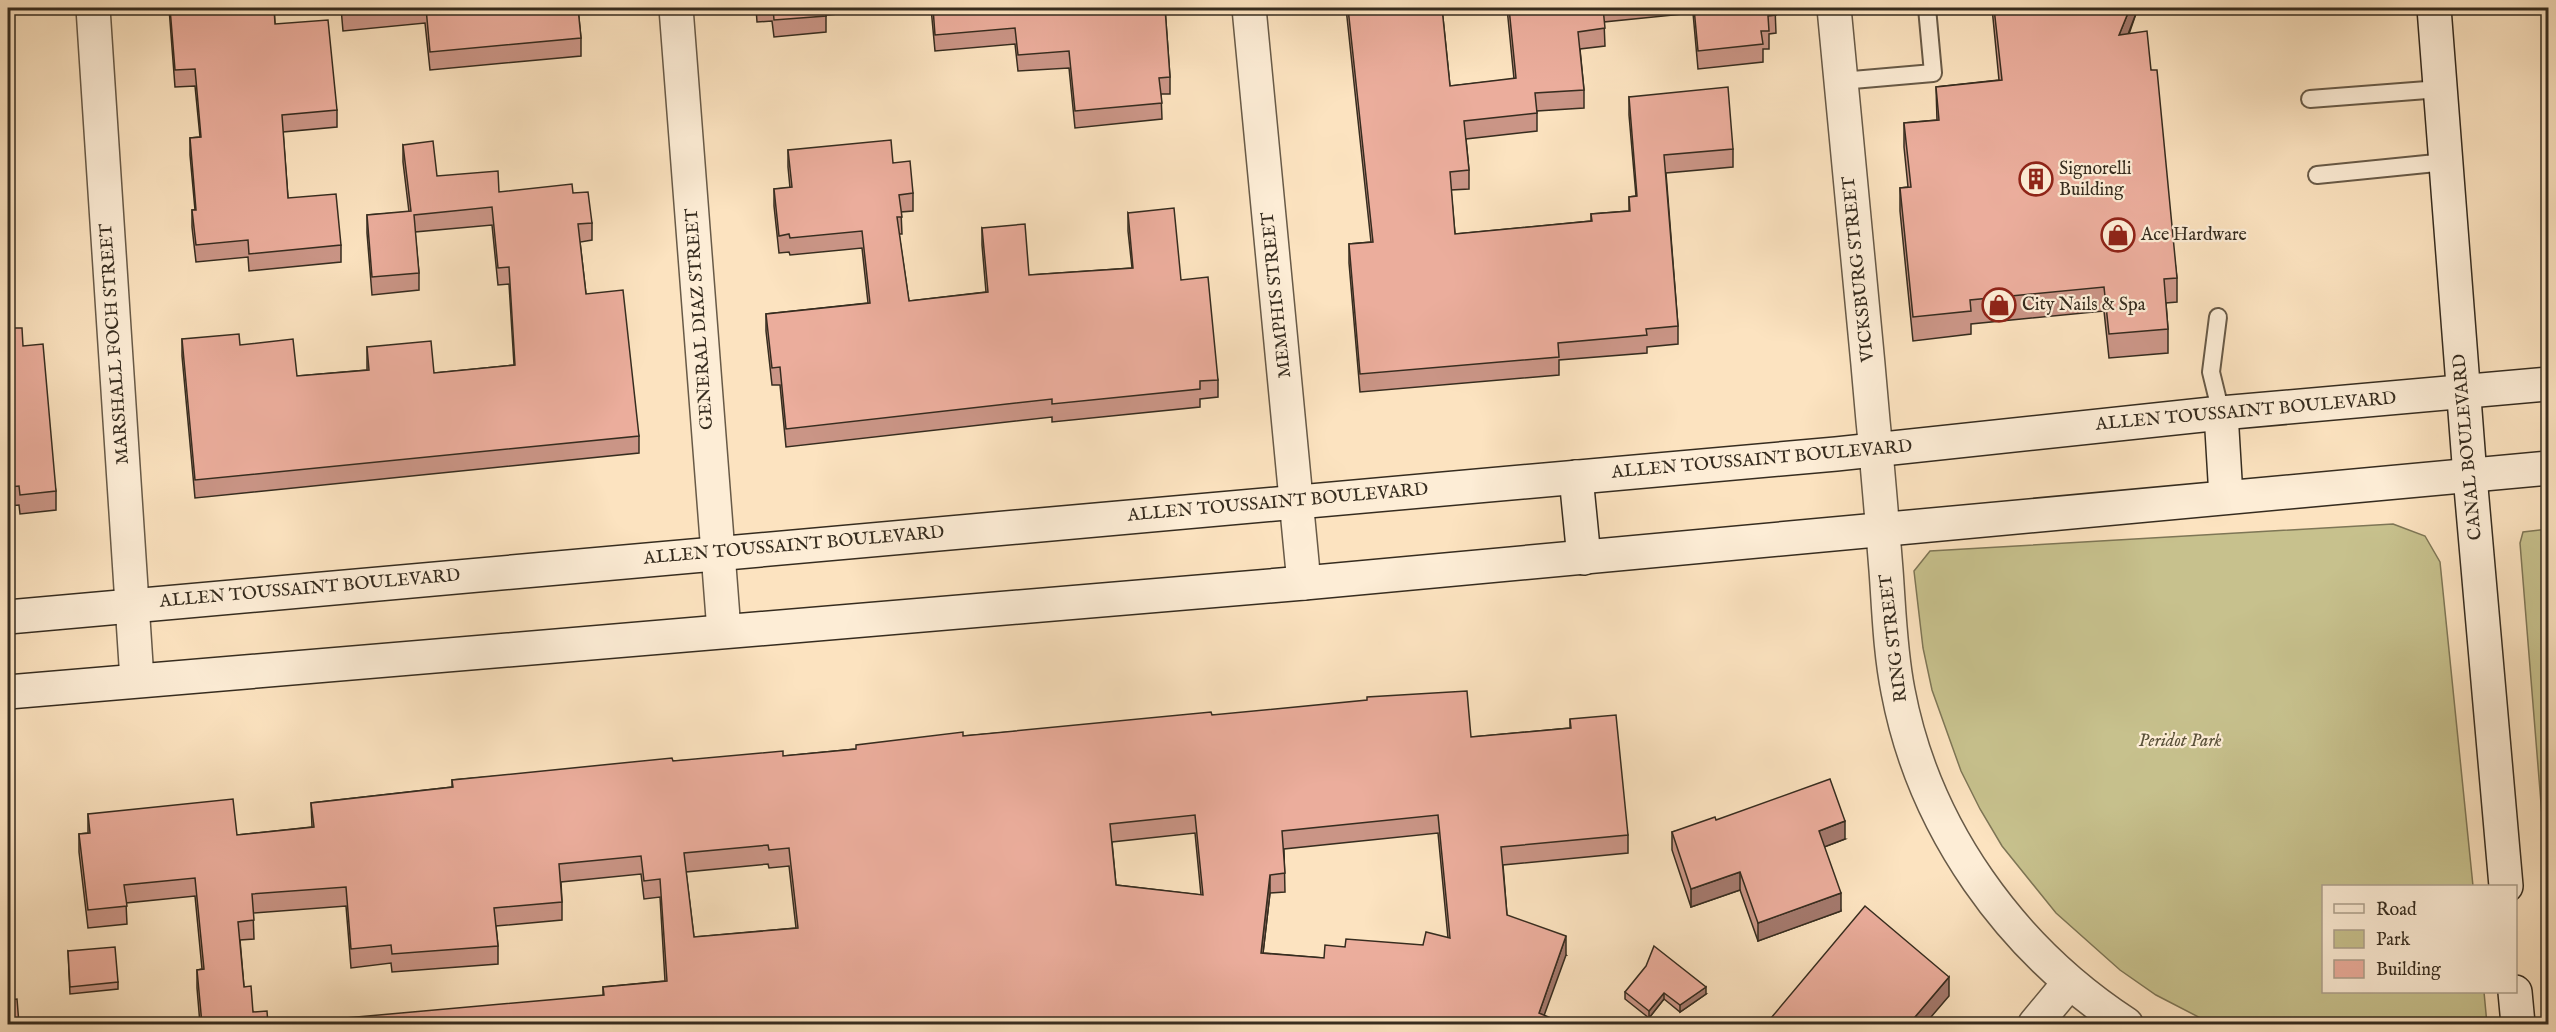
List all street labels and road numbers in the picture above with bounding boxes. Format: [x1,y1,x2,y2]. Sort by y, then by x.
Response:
street label: VICKSBURG STREET [1838,175,1880,364]
street label: GENERAL DIAZ STREET [681,207,719,431]
street label: MEMPHIS STREET [1257,211,1297,379]
street label: MARSHALL FOCH STREET [95,223,135,465]
street label: CANAL BOULEVARD [2448,353,2488,541]
street label: ALLEN TOUSSAINT BOULEVARD [2094,387,2397,437]
street label: ALLEN TOUSSAINT BOULEVARD [1610,435,1913,485]
street label: ALLEN TOUSSAINT BOULEVARD [1126,478,1429,528]
street label: ALLEN TOUSSAINT BOULEVARD [642,521,945,571]
street label: ALLEN TOUSSAINT BOULEVARD [158,564,461,614]
street label: RING STREET [1875,573,1913,703]

